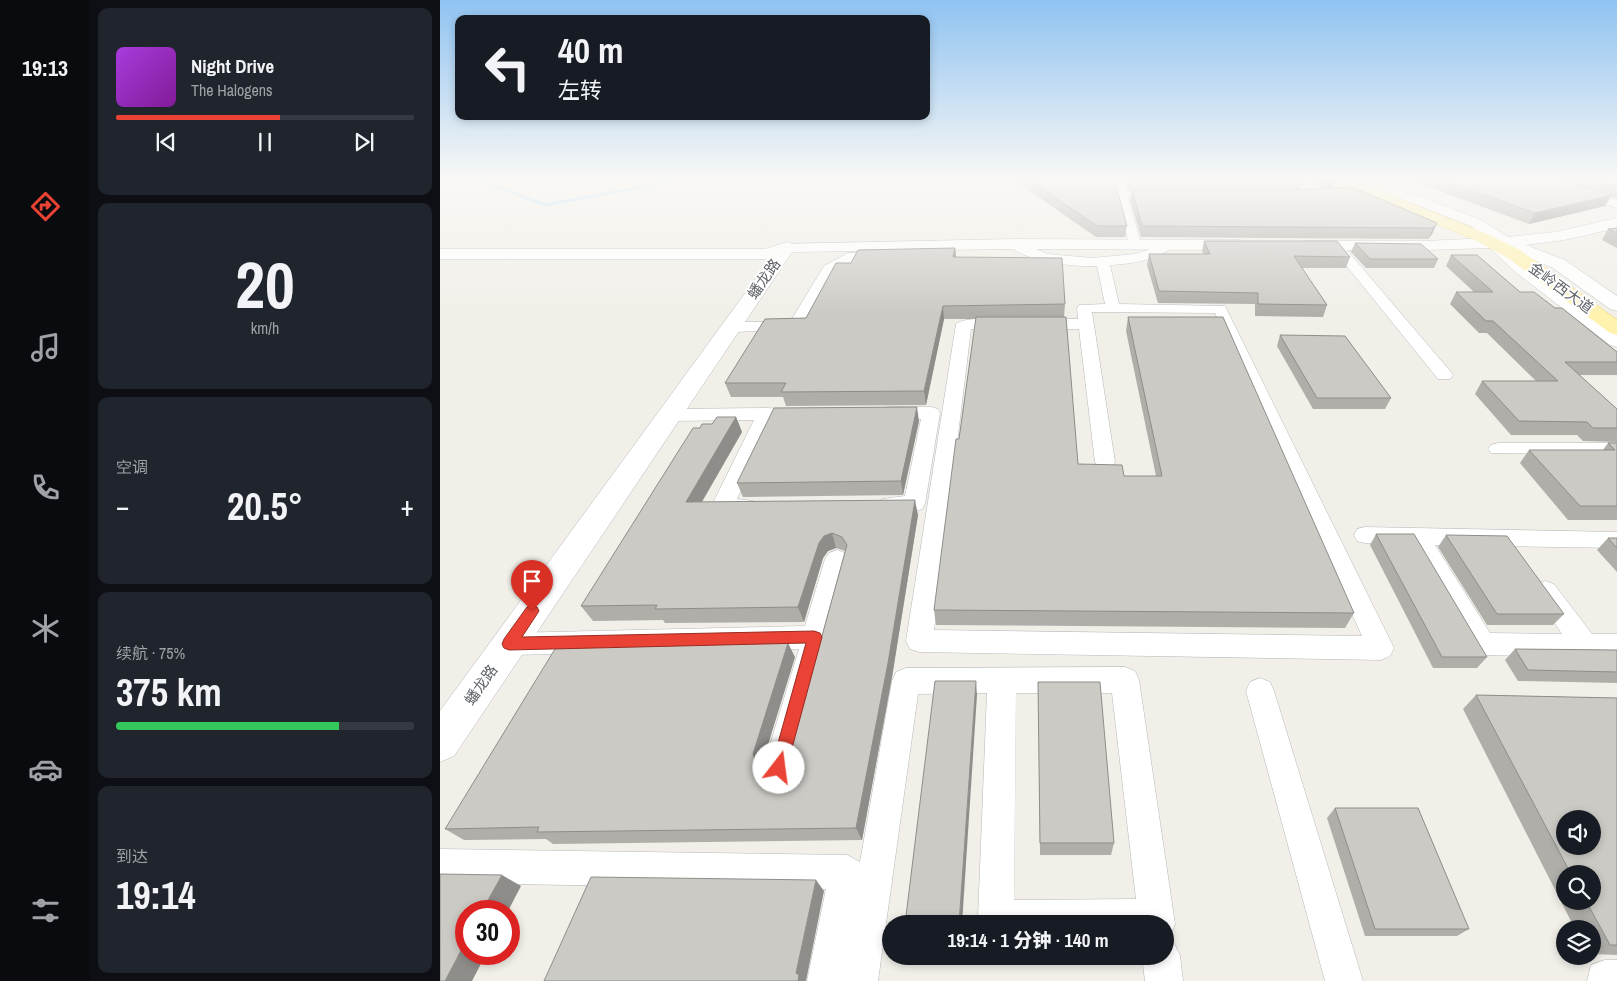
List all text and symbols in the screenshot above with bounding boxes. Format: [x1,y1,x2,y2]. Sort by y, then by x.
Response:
text: 40 m [558,27,623,74]
icon: left [475,35,540,100]
text: 19:13 [22,53,68,83]
text: Night Drive [191,53,274,79]
text: 左转 [558,75,602,105]
text: The Halogens [191,79,273,101]
icon: previous [152,128,180,156]
icon: pause [251,128,279,156]
icon: next [350,128,378,156]
icon: directions [28,189,63,224]
text: 20 [235,241,295,328]
street label: 蟠龙路 [742,254,785,303]
street label: 金岭西大道 [1525,257,1598,318]
text: km/h [251,317,279,339]
icon: music [28,330,63,365]
text: 空调 [116,456,148,478]
icon: phone [28,470,63,505]
text: 20.5° [227,481,303,532]
text: − [116,487,129,525]
text: + [401,487,414,525]
pin [511,560,553,611]
icon: arrive [518,567,546,595]
icon: climate [28,611,63,646]
text: 续航 · 75% [116,642,185,664]
street label: 蟠龙路 [459,660,502,709]
text: 375 km [116,667,222,718]
position arrow [752,741,804,793]
icon: car [28,752,63,787]
map controls [1556,810,1601,965]
button: sound [1556,810,1601,855]
text: 到达 [116,845,148,867]
button: search [1556,865,1601,910]
text: 19:14 [116,870,196,921]
icon: filters [28,893,63,928]
speed limit sign: 30 [455,900,520,965]
button: layers [1556,920,1601,965]
text: 19:14 · 1 分钟 · 140 m [947,927,1109,953]

